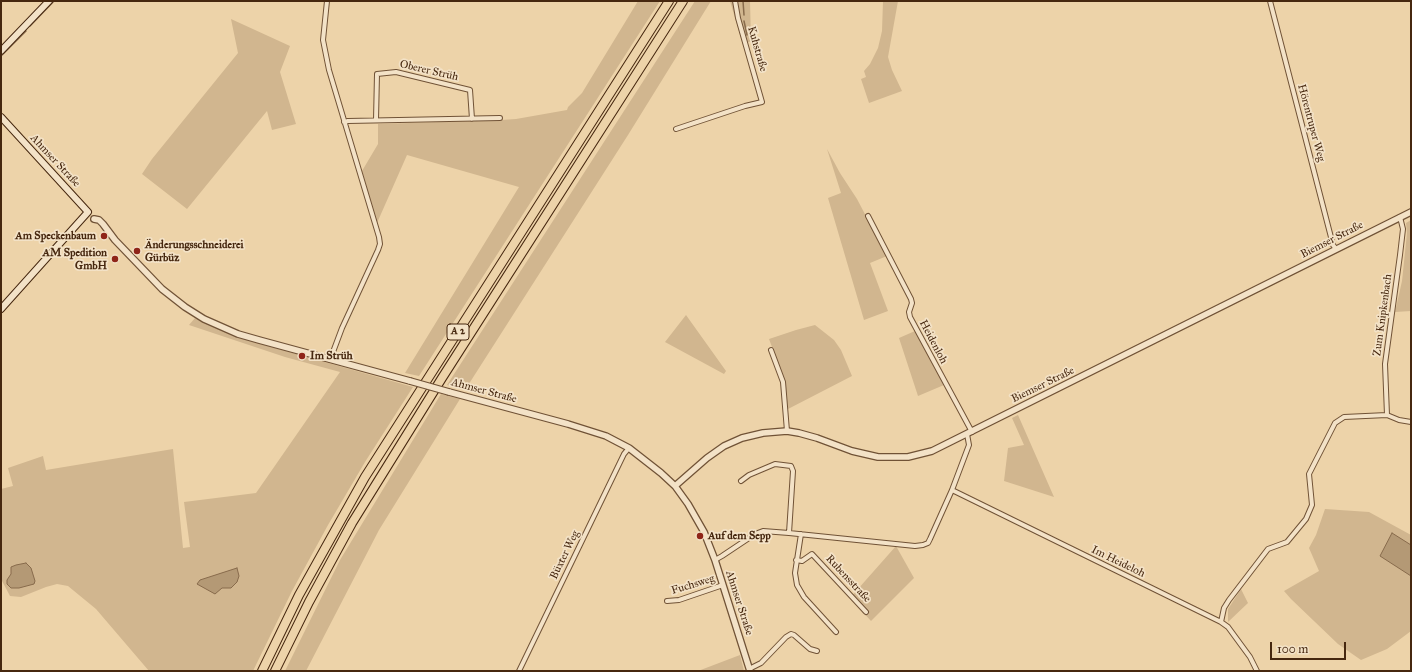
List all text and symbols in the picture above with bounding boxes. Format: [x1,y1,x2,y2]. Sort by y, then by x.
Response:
street label: Kuhstraße [744,25,770,73]
street label: Oberer Strüh [398,58,460,84]
street label: Hörentruper Weg [1294,83,1328,163]
street label: Ahmser Straße [27,132,83,190]
street label: Biemser Straße [1299,219,1365,261]
place label: Am Speckenbaum [15,229,96,243]
marker: Am Speckenbaum [99,231,109,241]
place label: Änderungsschneiderei Gürbüz [145,238,244,264]
place label: AM Spedition GmbH [43,246,107,272]
marker: Änderungsschneiderei Gürbüz [132,246,142,256]
marker: AM Spedition GmbH [110,254,120,264]
street label: Zum Knipkenbach [1371,273,1395,357]
street label: Heidenloh [916,318,950,366]
road number: A 2 [447,324,469,340]
place label: Im Strüh [310,349,353,363]
marker: Im Strüh [297,351,307,361]
street label: Biemser Straße [1009,364,1077,406]
street label: Ahmser Straße [450,376,518,406]
street label: Büxter Weg [548,528,582,582]
place label: Auf dem Sepp [708,529,771,543]
marker: Auf dem Sepp [695,531,705,541]
street label: Im Heideloh [1089,543,1147,581]
street label: Rubensstraße [823,552,873,606]
street label: Ahmser Straße [722,569,756,637]
street label: Fuchsweg [670,572,716,598]
scale bar [1272,634,1348,660]
text: 100 m [1277,642,1308,656]

